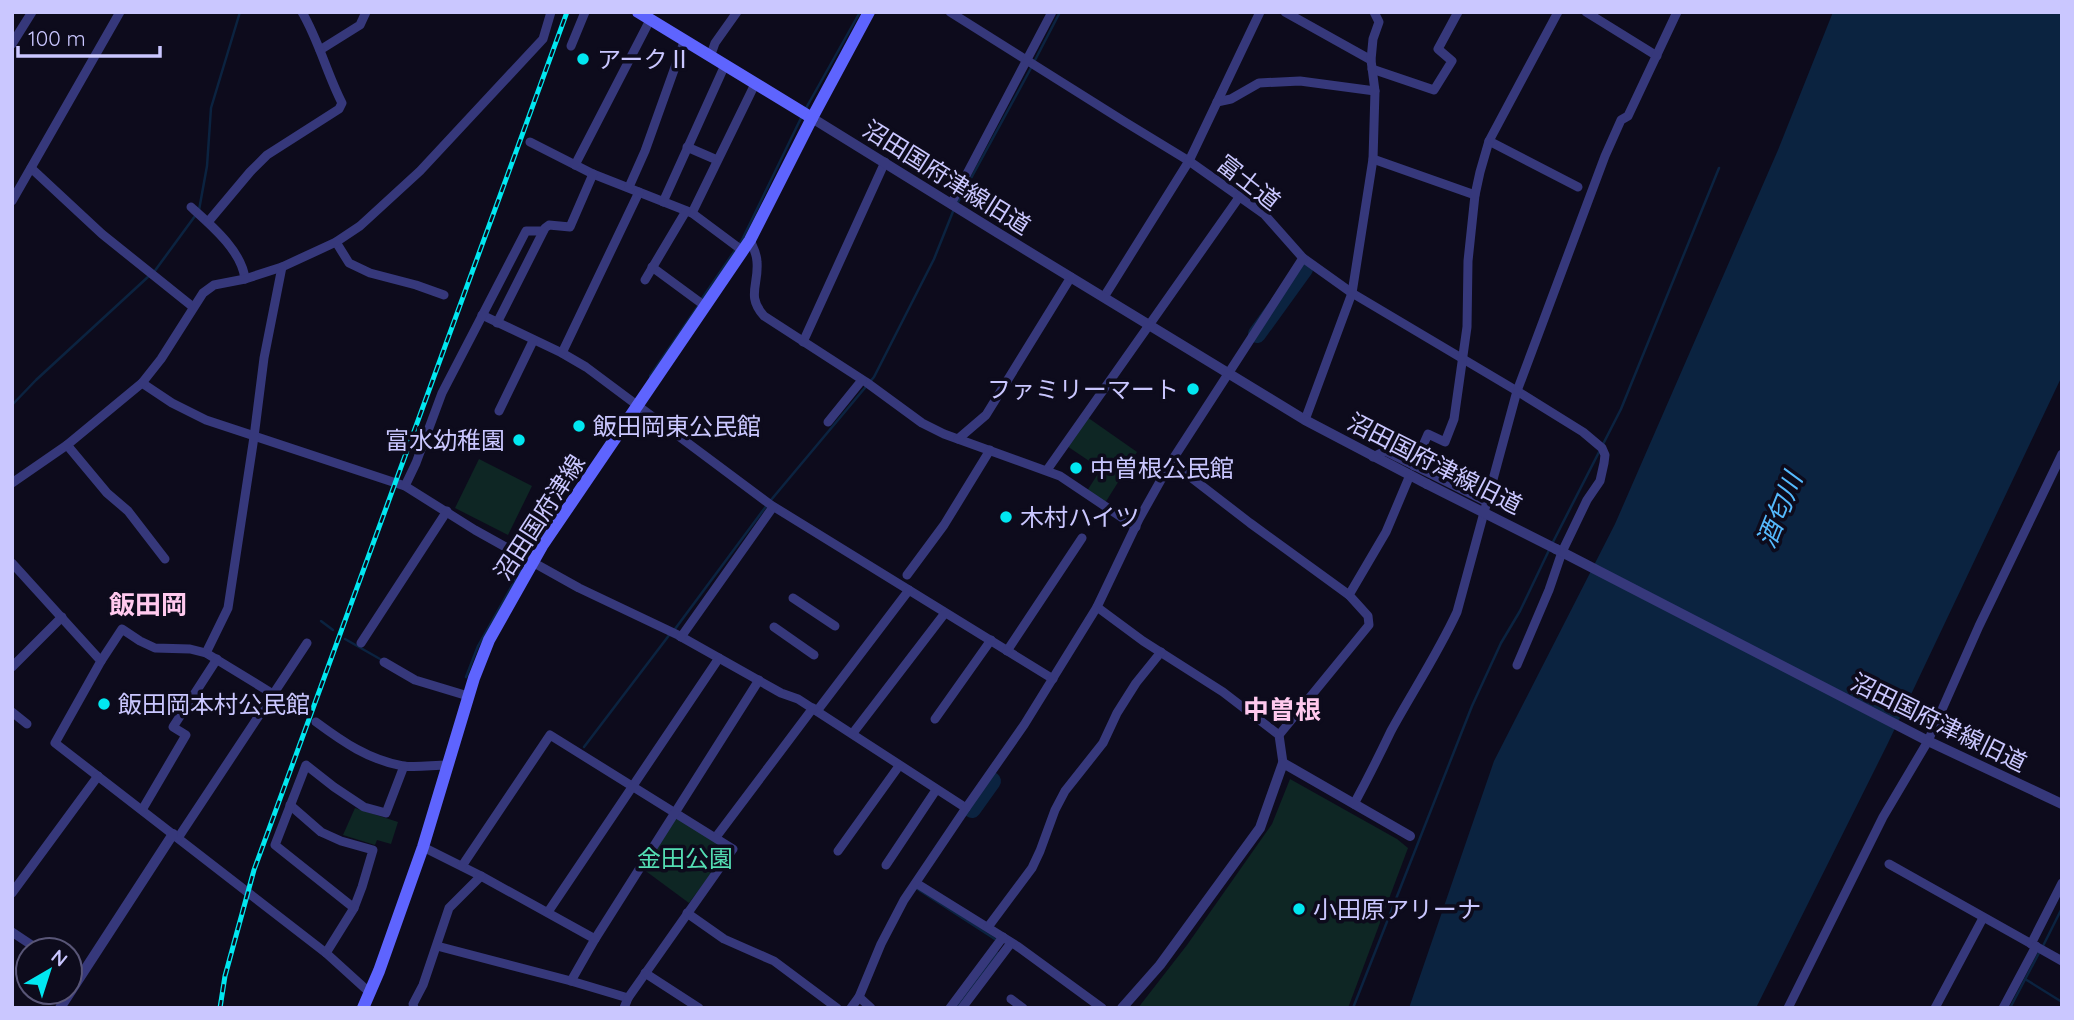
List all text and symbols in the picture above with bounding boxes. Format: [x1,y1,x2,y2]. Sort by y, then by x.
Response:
scale bar [18,14,159,58]
text: 100 m [28,25,86,51]
place label: アークⅡ [597,44,692,74]
marker: アークⅡ [575,51,591,67]
street label: 沼田国府津線旧道 [858,113,1036,241]
street label: 富士道 [1211,148,1287,216]
place label: ファミリーマート [987,374,1179,404]
marker: ファミリーマート [1185,381,1201,397]
street label: 沼田国府津線旧道 [1343,406,1527,520]
place label: 飯田岡東公民館 [593,411,761,441]
marker: 飯田岡東公民館 [571,418,587,434]
place label: 富水幼稚園 [385,425,505,455]
marker: 富水幼稚園 [511,432,527,448]
street label: 沼田国府津線 [487,448,591,586]
place label: 中曽根公民館 [1090,453,1234,483]
marker: 中曽根公民館 [1068,460,1084,476]
water label: 酒匂川 [1749,465,1810,552]
place label: 木村ハイツ [1020,502,1140,532]
marker: 木村ハイツ [998,509,1014,525]
district label: 飯田岡 [109,588,187,621]
street label: 沼田国府津線旧道 [1846,666,2032,778]
place label: 飯田岡本村公民館 [118,689,310,719]
district label: 中曽根 [1243,693,1321,726]
marker: 飯田岡本村公民館 [96,696,112,712]
park label: 金田公園 [637,843,733,873]
place label: 小田原アリーナ [1313,894,1481,924]
marker: 小田原アリーナ [1291,901,1307,917]
north arrow [14,936,84,1006]
text: N [47,944,73,972]

